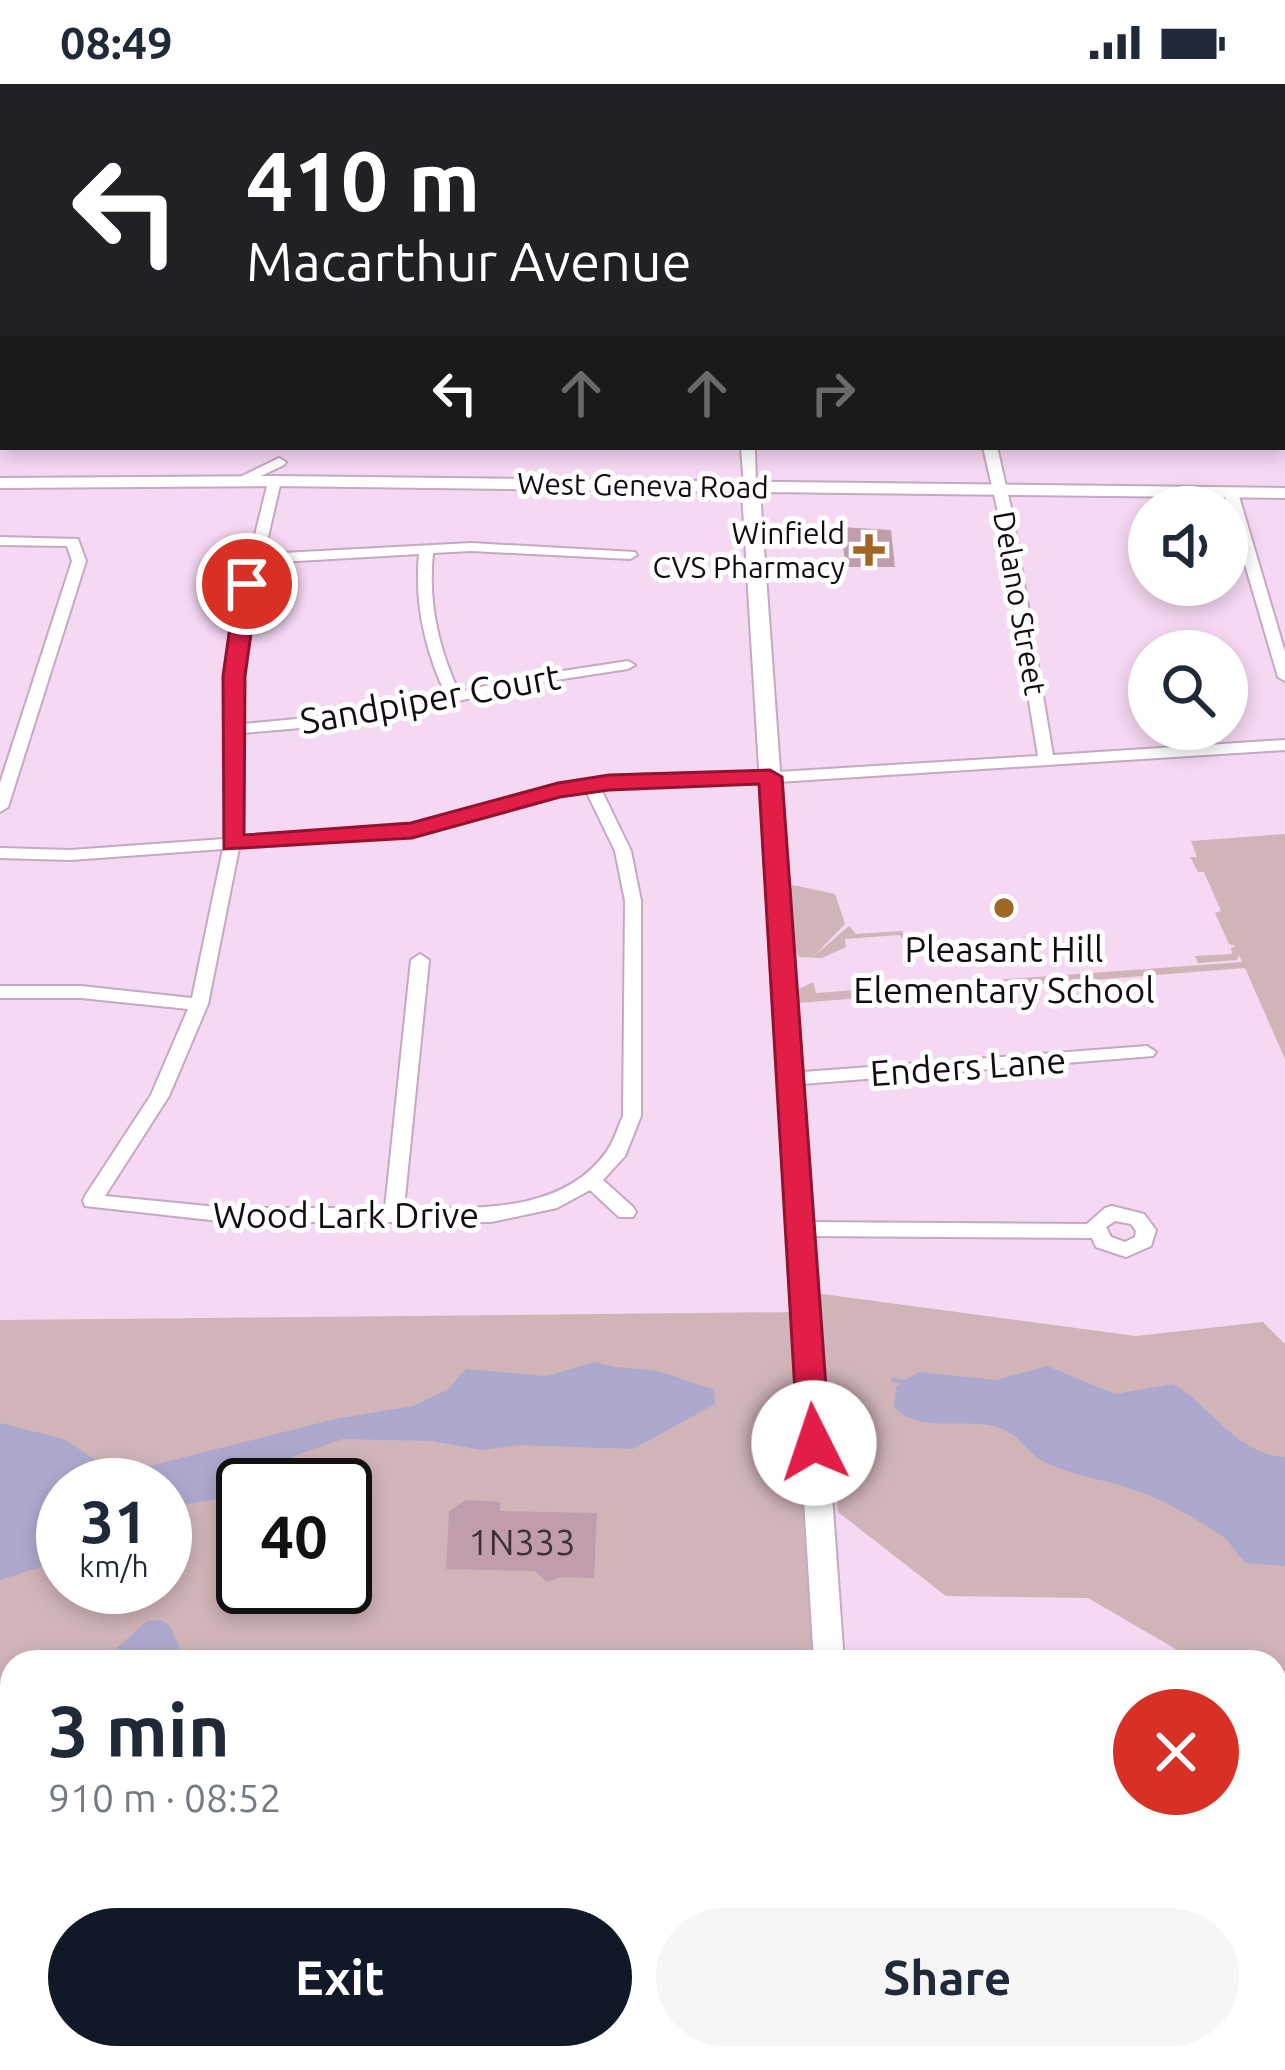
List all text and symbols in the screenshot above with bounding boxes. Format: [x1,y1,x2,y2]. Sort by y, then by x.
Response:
text: 08:49 [60,17,173,68]
icon: left [48,132,204,288]
text: 410 m [246,133,480,227]
text: Macarthur Avenue [246,231,692,291]
icon: left [422,360,488,426]
icon: ahead [548,360,614,426]
icon: ahead [674,360,740,426]
icon: right [800,360,866,426]
street label: West Geneva Road [517,466,769,504]
map controls [1128,486,1248,750]
button: sound [1128,486,1248,606]
street label: Delano Street [987,508,1053,698]
place label: Winfield CVS Pharmacy [653,516,845,584]
pin [196,533,298,635]
marker: Winfield CVS Pharmacy [856,537,882,563]
icon: arrive [214,551,280,617]
button: search [1128,630,1248,750]
street label: Sandpiper Court [297,655,563,741]
marker: Pleasant Hill Elementary School [991,895,1017,921]
place label: Pleasant Hill Elementary School [853,928,1155,1010]
street label: Enders Lane [869,1039,1067,1093]
street label: Wood Lark Drive [213,1194,479,1235]
position arrow [751,1380,877,1506]
speed limit sign: 40 [216,1458,372,1614]
text: 31 [80,1487,148,1554]
house number: 1N333 [469,1521,575,1562]
text: km/h [79,1549,149,1583]
button: close [1113,1689,1239,1815]
text: 3 min [48,1690,230,1771]
text: 910 m · 08:52 [48,1776,282,1819]
button: Exit [48,1908,632,2046]
button: Share [656,1908,1239,2046]

